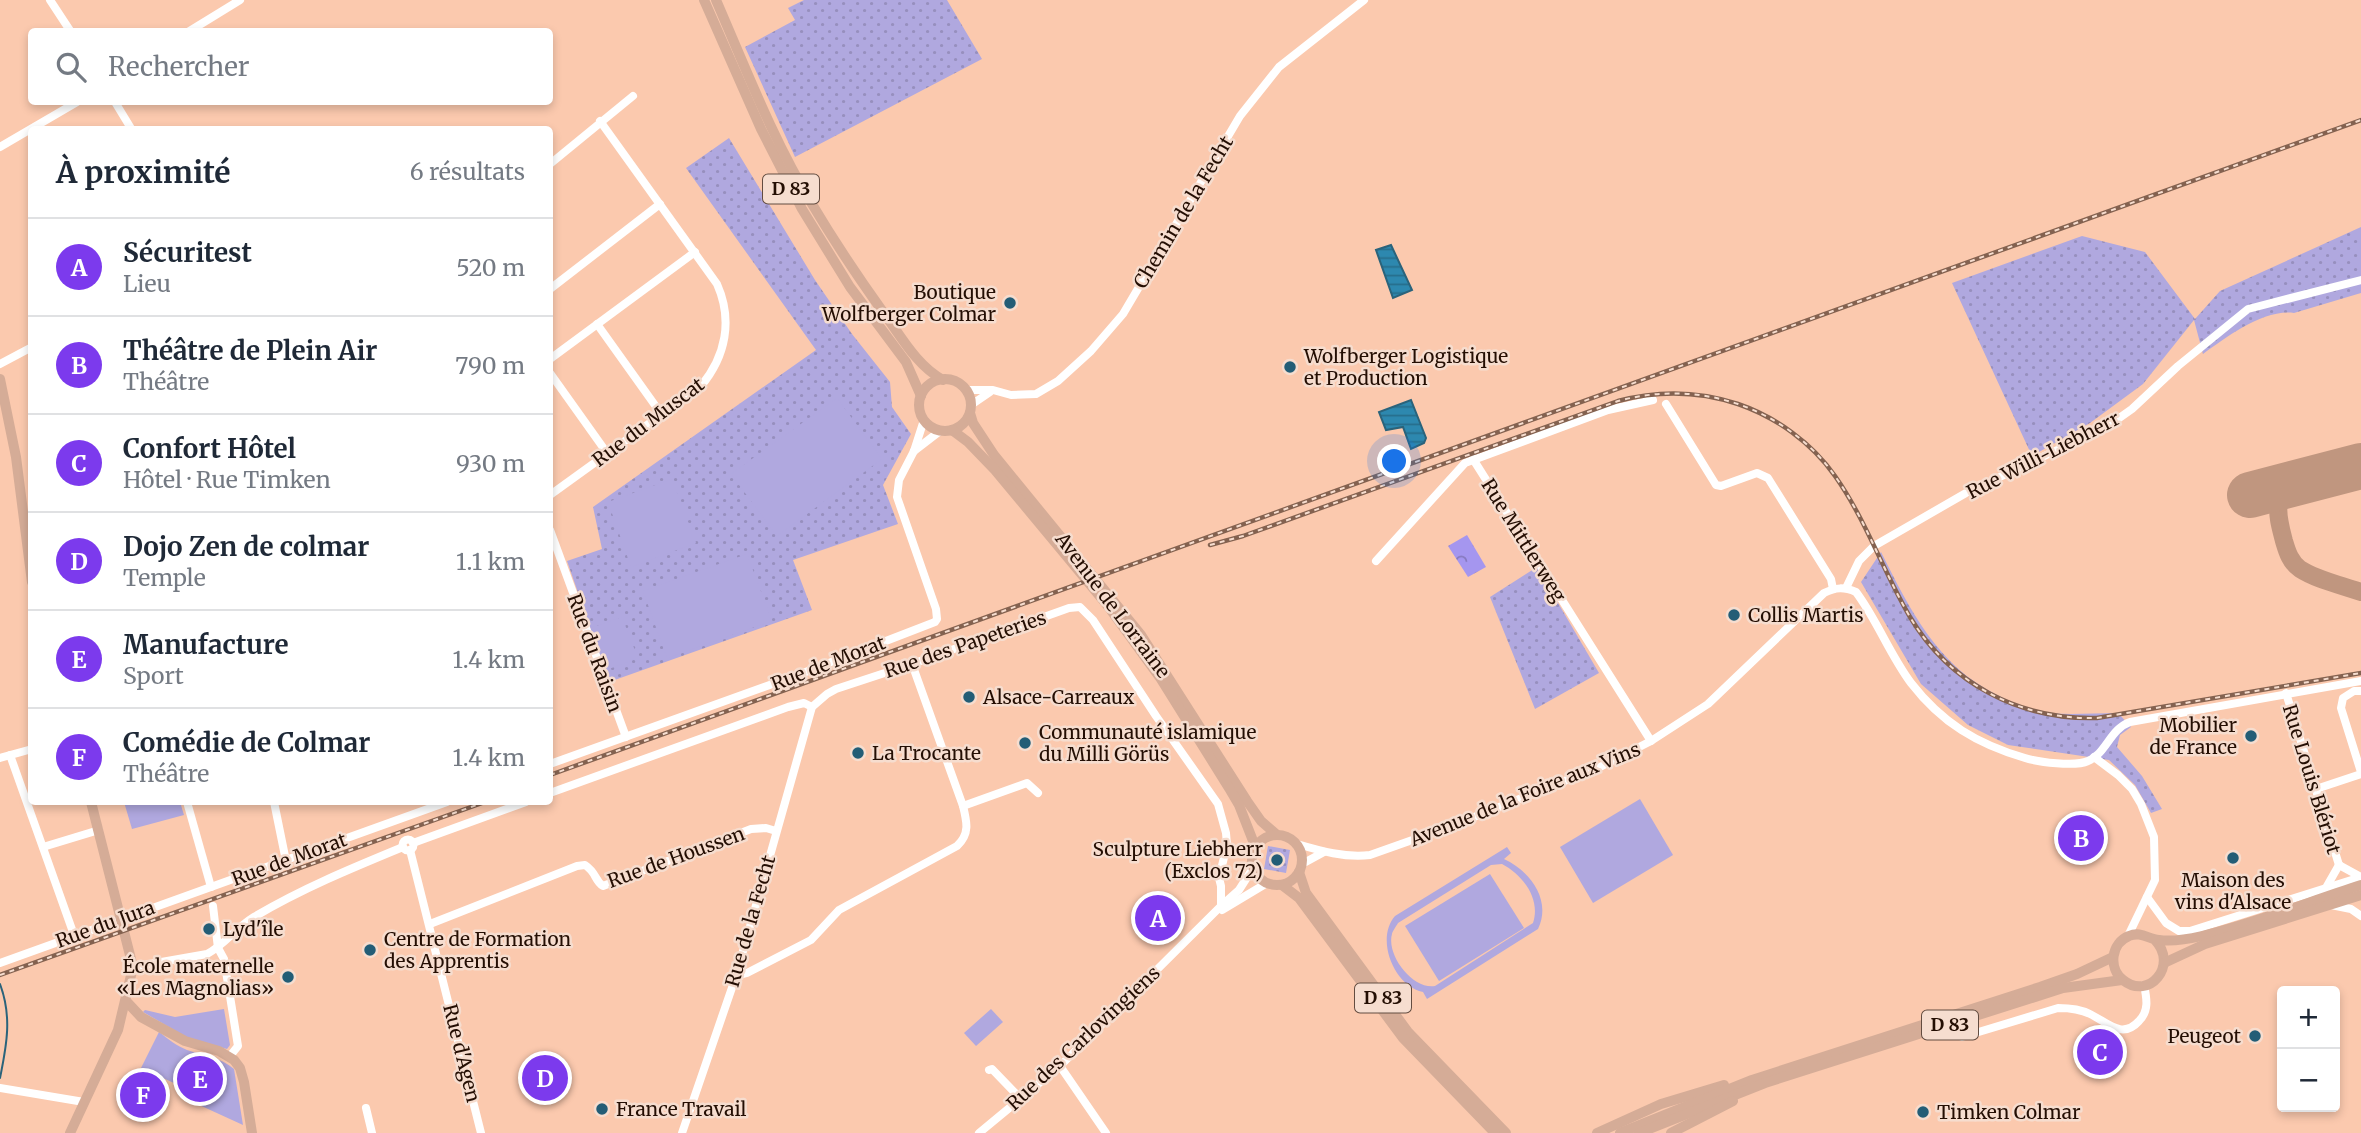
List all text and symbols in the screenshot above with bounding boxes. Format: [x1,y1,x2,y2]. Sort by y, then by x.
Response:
search box [28,28,553,105]
icon: search [52,48,90,86]
text: Rechercher [108,50,250,83]
street label: Chemin de la Fecht [1128,131,1238,293]
text: À proximité [56,153,231,191]
text: 6 résultats [410,157,525,186]
road number: D 83 [763,174,819,204]
text: Sécuritest [123,236,252,269]
text: A [71,253,87,282]
text: 520 m [456,253,525,282]
text: Lieu [123,269,171,298]
place label: Boutique Wolfberger Colmar [821,280,996,326]
marker: Boutique Wolfberger Colmar [1002,295,1018,311]
text: Théâtre de Plein Air [123,334,377,367]
place label: Wolfberger Logistique et Production [1303,344,1508,390]
text: B [71,351,87,380]
text: 790 m [455,351,525,380]
marker: Wolfberger Logistique et Production [1282,359,1298,375]
text: Théâtre [123,367,209,396]
street label: Rue du Muscat [587,372,709,472]
street label: Rue Willi-Liebherr [1962,406,2124,504]
text: Confort Hôtel [123,432,296,465]
your location [1377,444,1411,478]
text: C [71,449,87,478]
text: 930 m [456,449,525,478]
text: Hôtel · Rue Timken [123,465,331,494]
street label: Rue Mittlerweg [1476,474,1572,607]
street label: Avenue de Lorraine [1050,527,1176,683]
text: Dojo Zen de colmar [123,530,369,563]
text: D [70,547,88,576]
text: 1.1 km [456,547,525,576]
text: Temple [123,563,206,592]
street label: Rue du Raisin [562,590,628,716]
place label: Collis Martis [1748,603,1864,627]
street label: Rue des Papeteries [881,605,1049,683]
marker: Collis Martis [1726,607,1742,623]
text: Manufacture [123,628,289,661]
street label: Rue de Morat [767,630,889,696]
text: E [71,645,87,674]
text: 1.4 km [452,645,525,674]
text: Sport [123,661,184,690]
place label: Alsace-Carreaux [982,685,1135,709]
marker: Alsace-Carreaux [961,689,977,705]
street label: Rue Louis Blériot [2278,701,2346,857]
place label: Mobilier de France [2149,713,2237,759]
place label: Communauté islamique du Milli Görüs [1039,720,1256,766]
text: Comédie de Colmar [123,726,370,759]
marker: Mobilier de France [2243,728,2259,744]
marker: Communauté islamique du Milli Görüs [1017,735,1033,751]
street label: Avenue de la Foire aux Vins [1405,737,1644,852]
place label: La Trocante [872,741,981,765]
text: F [72,743,86,772]
text: 1.4 km [452,743,525,772]
marker: La Trocante [850,745,866,761]
text: Théâtre [123,759,209,788]
pin: B [2058,812,2104,864]
street label: Rue de Houssen [604,821,748,893]
street label: Rue de Morat [228,827,350,891]
place label: Sculpture Liebherr (Exclos 72) [1093,837,1263,883]
marker: Maison des vins d'Alsace [2225,850,2241,866]
street label: Rue de la Fecht [720,852,780,990]
marker: Sculpture Liebherr (Exclos 72) [1269,852,1285,868]
place label: Maison des vins d'Alsace [2174,868,2291,914]
pin: A [1135,892,1181,944]
street label: Rue du Jura [52,895,158,953]
place label: Lyd'île [223,917,284,941]
marker: Lyd'île [201,921,217,937]
place label: Centre de Formation des Apprentis [384,927,571,973]
marker: Centre de Formation des Apprentis [362,942,378,958]
place label: École maternelle «Les Magnolias» [117,954,274,1000]
street label: Rue des Carlovingiens [1001,961,1165,1115]
marker: École maternelle «Les Magnolias» [280,969,296,985]
road number: D 83 [1355,984,1411,1013]
map controls [2277,986,2340,1112]
button: + [2277,986,2340,1049]
street label: Rue d'Agen [438,1001,486,1105]
road number: D 83 [1922,1010,1978,1040]
place label: Peugeot [2167,1024,2242,1048]
pin: C [2077,1026,2123,1078]
marker: Peugeot [2247,1028,2263,1044]
button: − [2277,1049,2340,1112]
pin: D [522,1052,568,1104]
pin: E [177,1053,223,1105]
pin: F [120,1069,166,1121]
place label: France Travail [616,1097,747,1121]
place label: Timken Colmar [1937,1100,2081,1124]
marker: France Travail [594,1101,610,1117]
marker: Timken Colmar [1915,1104,1931,1120]

